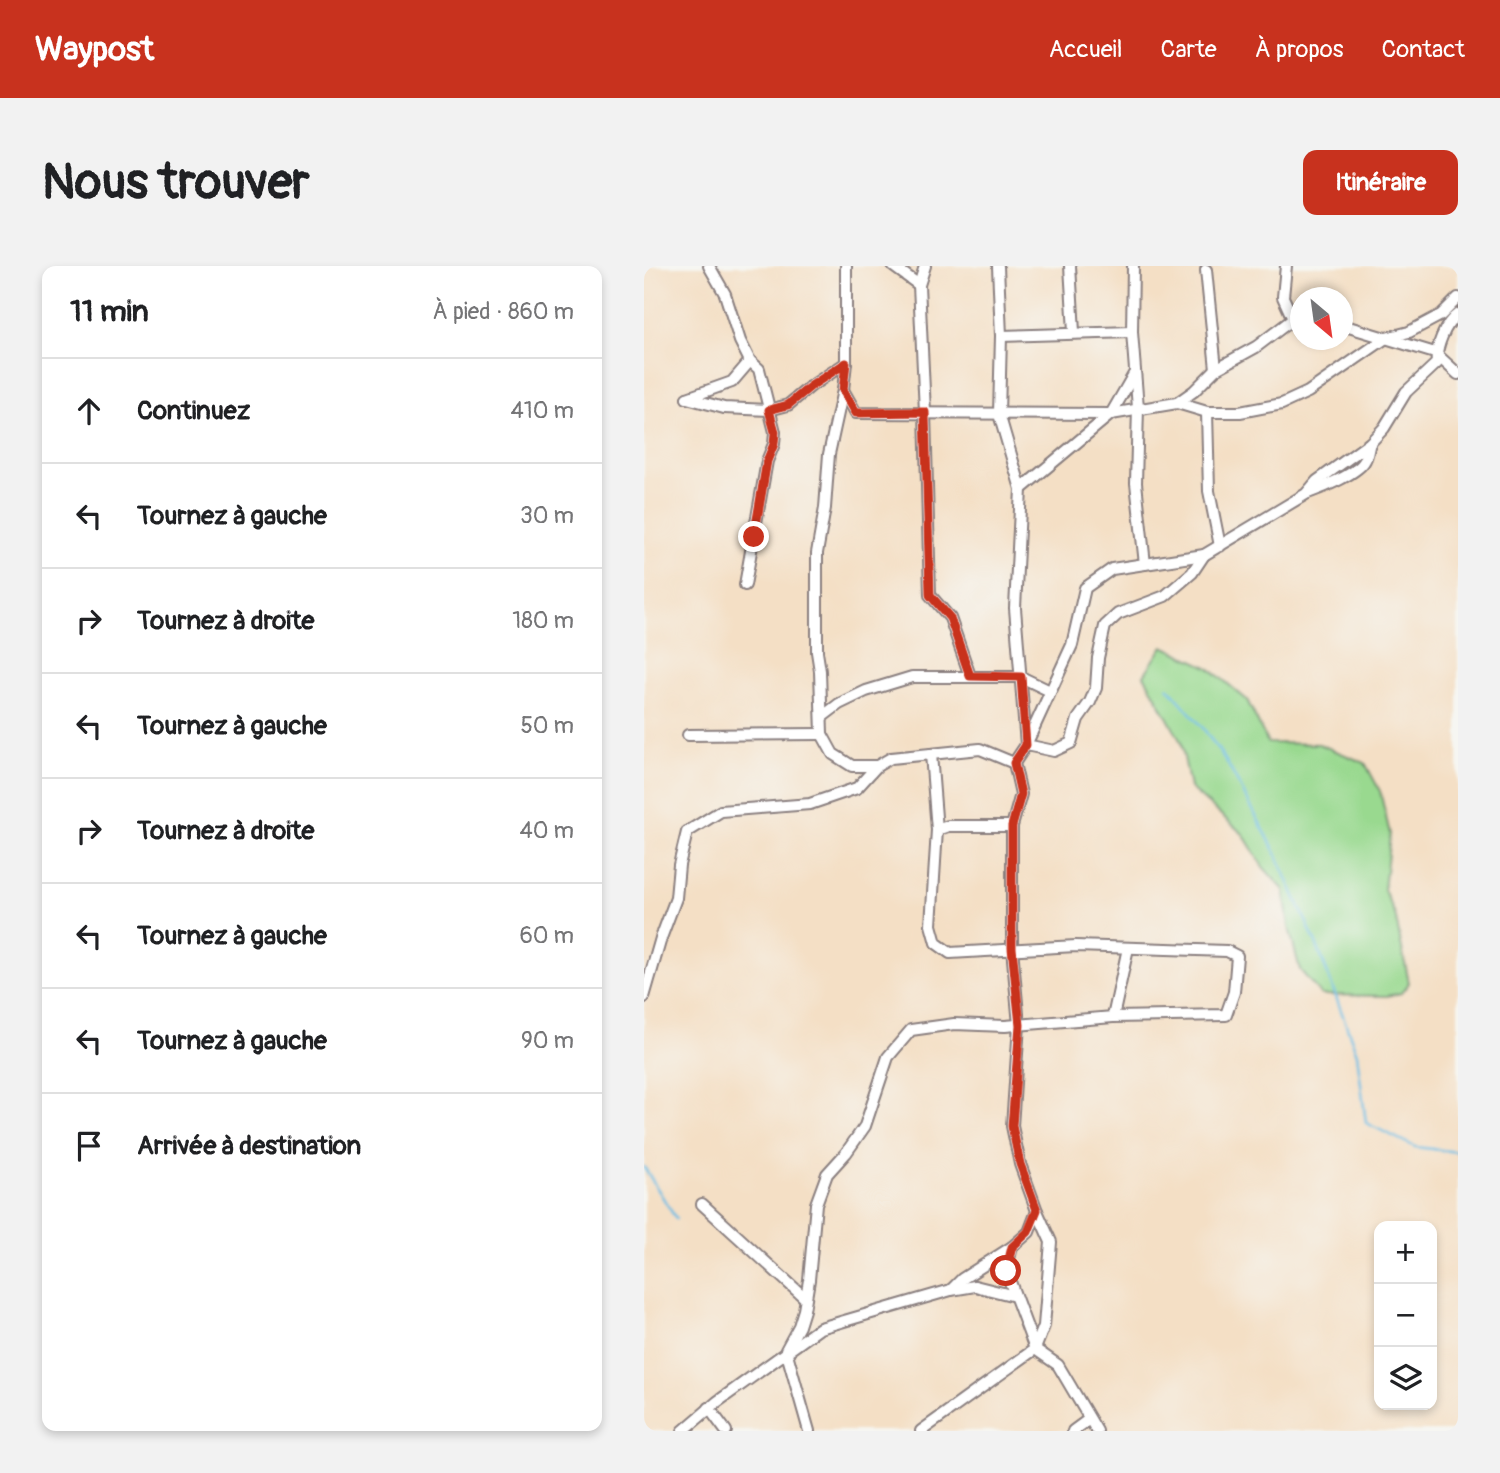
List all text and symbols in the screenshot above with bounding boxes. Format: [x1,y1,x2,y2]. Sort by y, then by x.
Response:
text: Waypost [35,29,154,70]
text: Accueil [1049,35,1123,64]
text: Carte [1161,35,1217,64]
text: À propos [1255,35,1344,64]
text: Contact [1382,35,1465,64]
button: Itinéraire [1303,150,1458,215]
text: Nous trouver [42,152,310,213]
north arrow [1290,287,1353,350]
text: 11 min [70,293,149,330]
text: À pied · 860 m [432,297,574,326]
icon: ahead [70,392,108,430]
text: Continuez [137,395,250,427]
text: 410 m [511,396,574,425]
icon: left [70,497,108,535]
text: Tournez à gauche [137,500,327,532]
text: 30 m [520,501,574,530]
route end [738,521,769,552]
icon: right [70,602,108,640]
text: Tournez à droite [137,605,314,637]
text: 180 m [512,606,574,635]
icon: left [70,707,108,745]
text: Tournez à gauche [137,710,327,742]
text: 50 m [520,711,574,740]
icon: right [70,812,108,850]
text: Tournez à droite [137,815,314,847]
text: 40 m [520,816,574,845]
icon: left [70,917,108,955]
text: Tournez à gauche [137,920,327,952]
text: 60 m [519,921,574,950]
icon: left [70,1022,108,1060]
text: Tournez à gauche [137,1025,327,1057]
text: 90 m [521,1026,574,1055]
icon: arrive [70,1127,108,1165]
text: Arrivée à destination [137,1130,361,1162]
map controls [1374,1221,1437,1410]
button: + [1374,1221,1437,1284]
route start [990,1255,1021,1286]
button: − [1374,1284,1437,1347]
button: layers [1374,1347,1437,1410]

